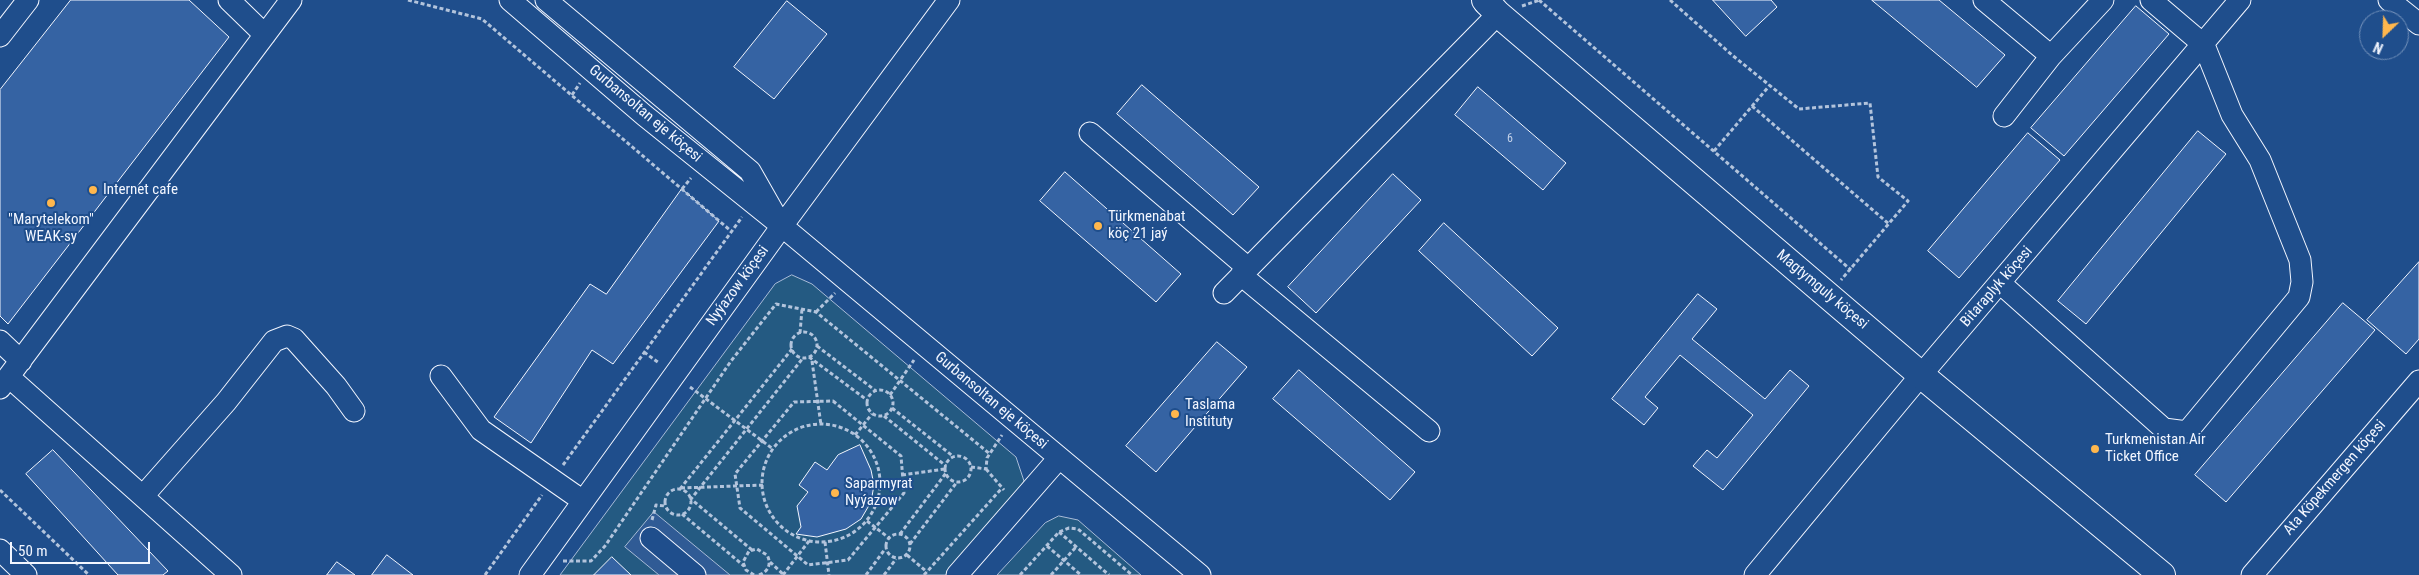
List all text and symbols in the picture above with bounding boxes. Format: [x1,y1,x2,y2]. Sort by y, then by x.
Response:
north arrow [2359,10,2409,60]
text: N [2371,39,2385,57]
street label: Gurbansoltan eje köçesi [585,61,705,167]
house number: 6 [1507,132,1513,146]
place label: Internet cafe [103,181,178,199]
marker: Internet cafe [87,184,99,196]
marker: "Marytelekom" WEAK-sy [45,197,57,209]
place label: Türkmenabat köç 21 jaý [1108,208,1185,243]
place label: "Marytelekom" WEAK-sy [8,211,94,246]
marker: Türkmenabat köç 21 jaý [1092,220,1104,232]
street label: Nyýazow köçesi [703,242,773,330]
street label: Bitaraplyk köçesi [1957,243,2037,331]
street label: Magtymguly köçesi [1772,246,1872,334]
street label: Gurbansoltan eje köçesi [931,348,1051,454]
place label: Taslama Instituty [1185,396,1235,431]
marker: Taslama Instituty [1169,408,1181,420]
street label: Ata Köpekmergen köçesi [2280,417,2390,539]
place label: Turkmenistan Air Ticket Office [2105,431,2206,466]
marker: Turkmenistan Air Ticket Office [2089,443,2101,455]
place label: Saparmyrat Nyýazow [845,475,913,510]
marker: Saparmyrat Nyýazow [829,487,841,499]
scale bar [12,532,152,564]
text: 50 m [18,542,48,560]

